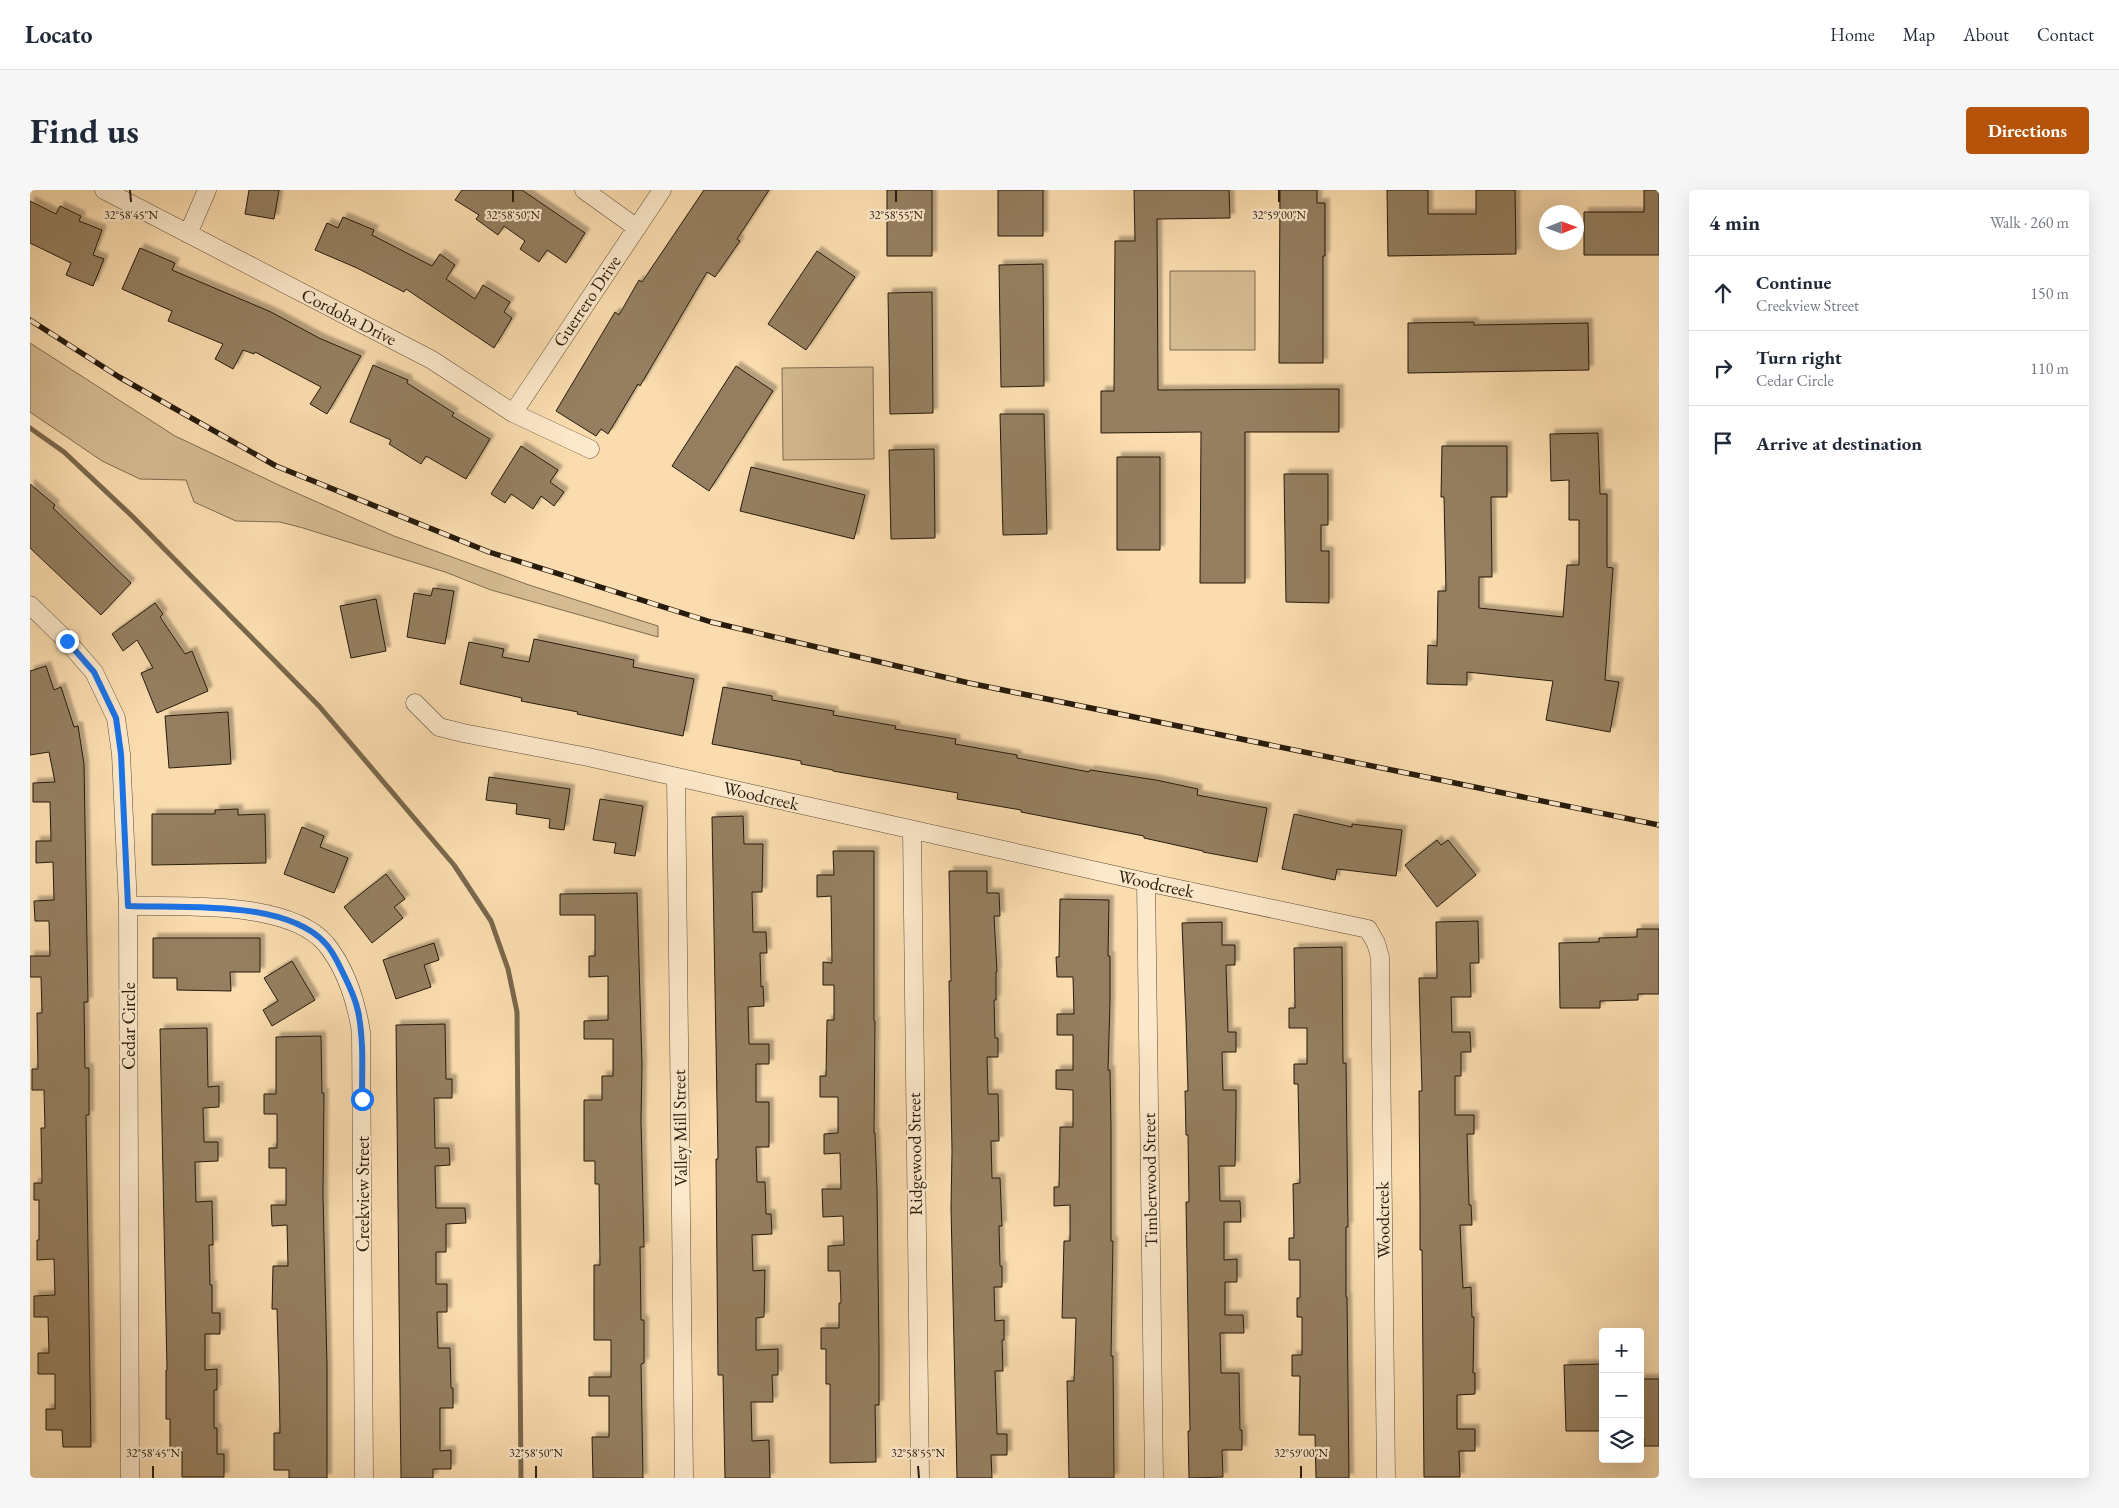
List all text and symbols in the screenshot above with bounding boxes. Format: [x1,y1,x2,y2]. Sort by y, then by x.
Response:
text: Locato [25,19,93,50]
text: Home [1830,23,1875,46]
text: Map [1903,23,1935,46]
text: About [1963,23,2009,46]
text: Contact [2037,23,2094,46]
button: Directions [1966,107,2089,154]
text: Find us [30,108,139,153]
north arrow [1539,205,1584,250]
text: 32°58'45"N [104,207,158,223]
text: 32°58'50"N [486,207,540,223]
text: 32°58'55"N [869,207,923,223]
text: 32°59'00"N [1252,207,1306,223]
text: 4 min [1709,209,1760,236]
text: Walk · 260 m [1990,212,2069,233]
street label: Guerrero Drive [548,250,626,351]
text: Continue [1756,270,1831,295]
icon: ahead [1709,279,1737,307]
street label: Cordoba Drive [298,283,401,350]
text: 150 m [2030,283,2069,304]
text: Creekview Street [1756,295,1859,316]
text: Turn right [1756,345,1842,370]
icon: right [1709,354,1737,382]
text: 110 m [2030,358,2069,379]
text: Cedar Circle [1756,370,1834,391]
icon: arrive [1709,429,1737,457]
text: Arrive at destination [1756,431,1922,456]
route end [56,630,79,653]
street label: Woodcreek [721,776,802,816]
street label: Woodcreek [1116,864,1197,903]
street label: Cedar Circle [117,982,140,1070]
street label: Valley Mill Street [667,1069,692,1187]
route start [351,1088,374,1111]
street label: Ridgewood Street [902,1092,927,1216]
street label: Timberwood Street [1137,1112,1162,1248]
street label: Creekview Street [351,1136,374,1252]
street label: Woodcreek [1370,1181,1395,1259]
map controls [1599,1328,1644,1463]
button: + [1599,1328,1644,1373]
button: − [1599,1373,1644,1418]
button: layers [1599,1418,1644,1463]
text: 32°58'45"N [126,1445,180,1461]
text: 32°58'50"N [509,1445,563,1461]
text: 32°58'55"N [891,1445,945,1461]
text: 32°59'00"N [1274,1445,1328,1461]

